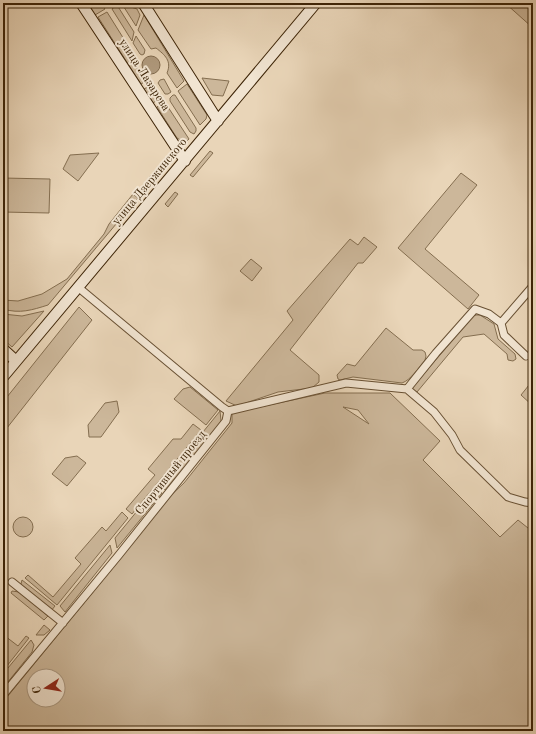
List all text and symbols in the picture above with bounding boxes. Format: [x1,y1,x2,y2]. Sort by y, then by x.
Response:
street label: улица Лазарева [116,37,172,113]
street label: улица Дзержинского [110,136,190,228]
street label: Спортивный проезд [134,429,209,517]
north arrow [26,668,66,708]
text: С [32,685,44,694]

